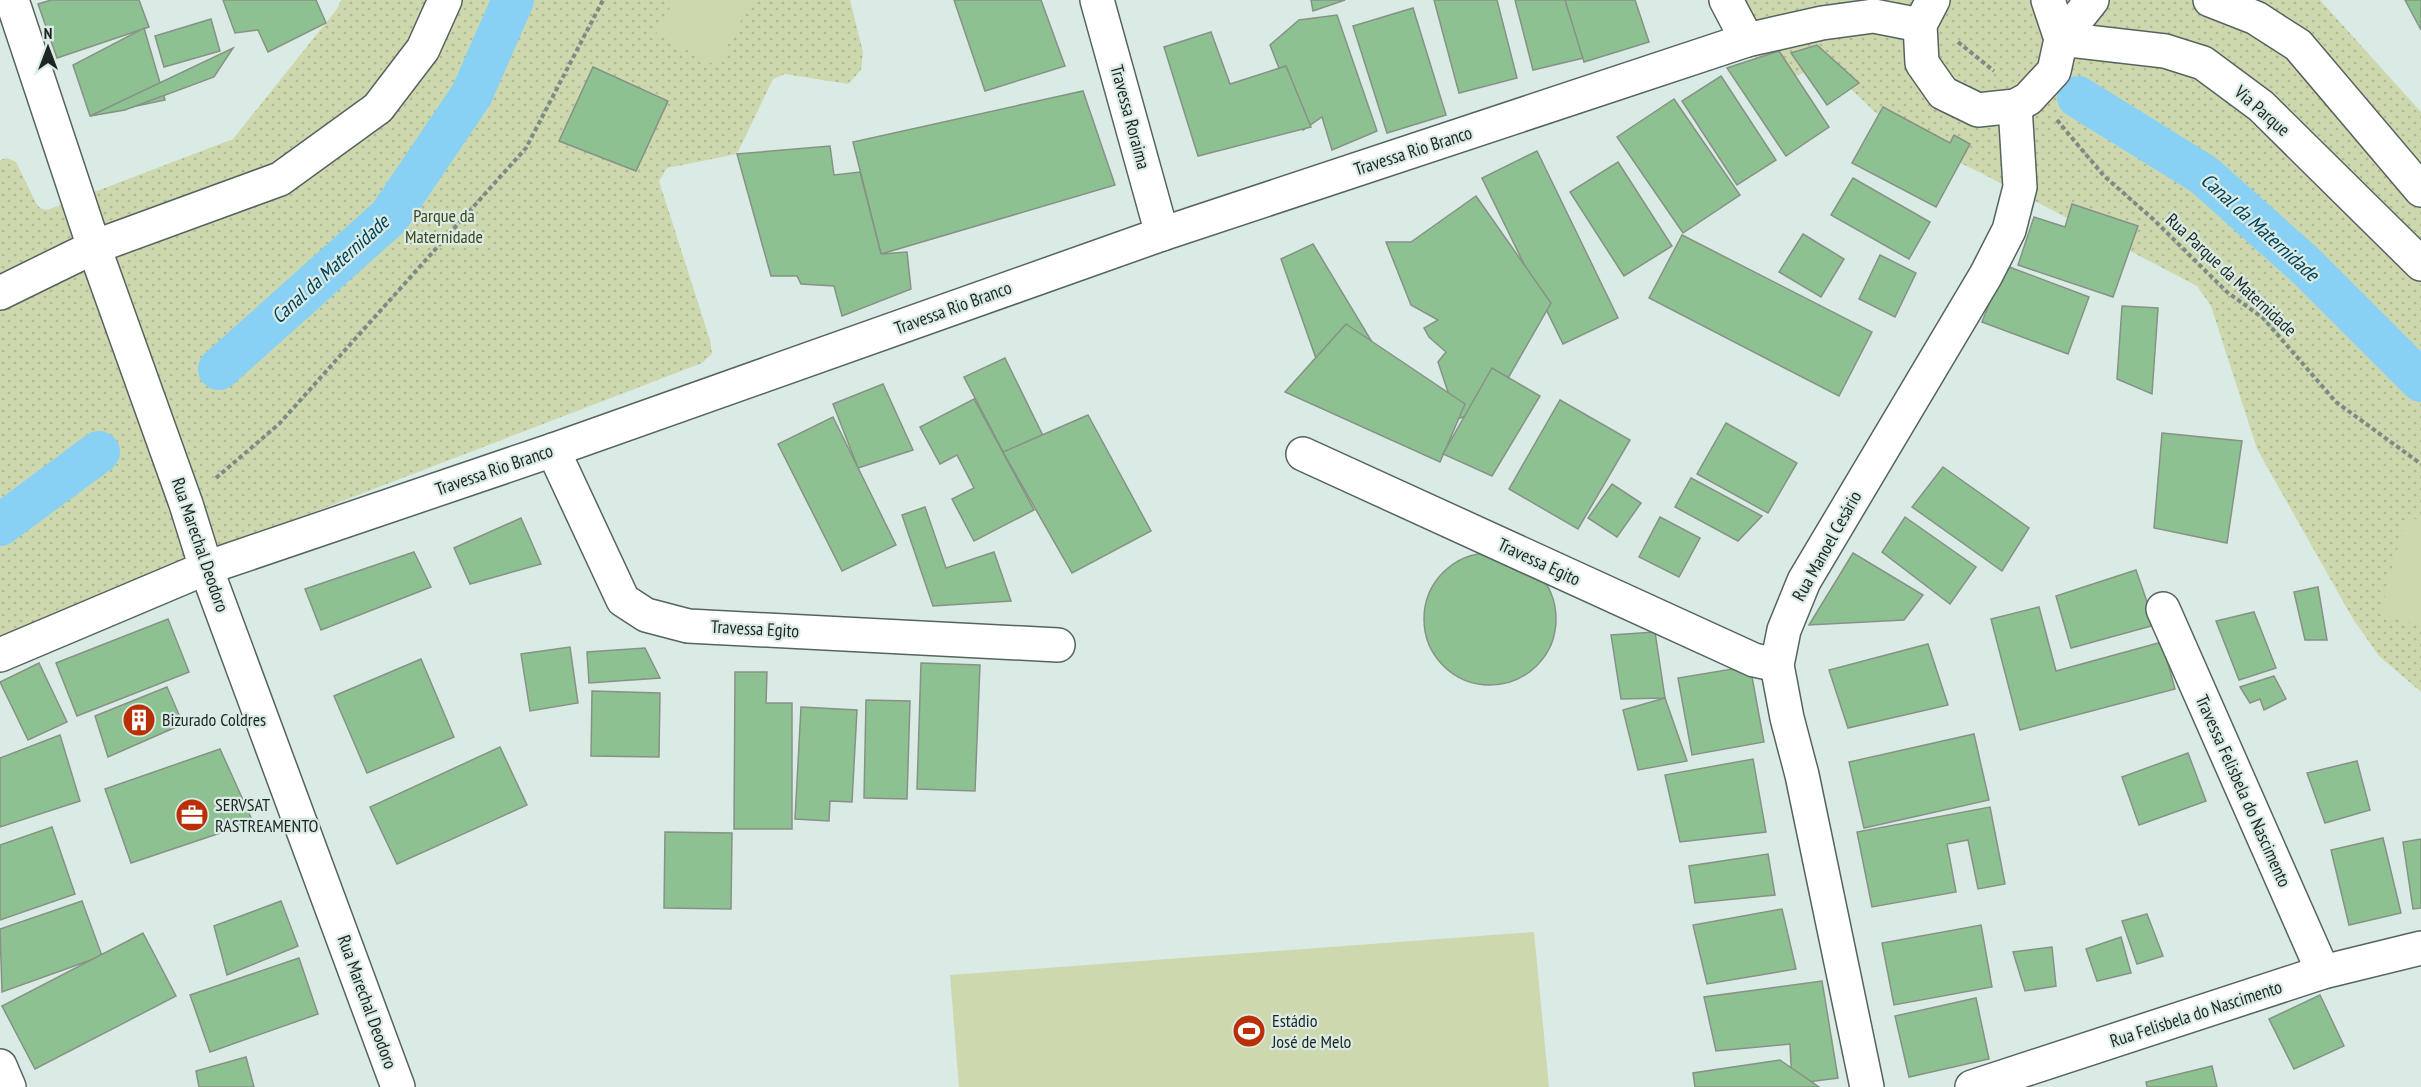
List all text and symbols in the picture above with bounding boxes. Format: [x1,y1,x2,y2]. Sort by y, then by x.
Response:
north arrow [18,18,78,78]
text: N [44,23,52,43]
street label: Travessa Roraima [1106,62,1155,171]
street label: Via Parque [2229,80,2295,141]
street label: Travessa Rio Branco [1351,121,1475,180]
water label: Canal da Maternidade [2196,167,2326,288]
park label: Parque da Maternidade [405,204,483,248]
water label: Canal da Maternidade [266,208,396,329]
street label: Rua Parque da Maternidade [2161,208,2302,341]
street label: Travessa Rio Branco [891,276,1015,339]
street label: Travessa Rio Branco [432,439,556,500]
street label: Rua Marechal Deodoro [167,475,234,615]
street label: Rua Manoel Cesário [1787,486,1866,605]
street label: Travessa Egito [1494,532,1584,591]
street label: Travessa Egito [710,615,800,642]
street label: Travessa Felisbela do Nascimento [2191,691,2296,891]
building icon: Bizurado Coldres [121,702,157,738]
place label: Bizurado Coldres [162,708,266,731]
place label: SERVSAT RASTREAMENTO [215,793,319,837]
office icon: SERVSAT RASTREAMENTO [174,797,210,833]
street label: Rua Marechal Deodoro [333,932,402,1072]
street label: Rua Felisbela do Nascimento [2107,975,2285,1052]
place label: Estádio José de Melo [1271,1009,1352,1053]
sports icon: Estádio José de Melo [1231,1013,1267,1049]

